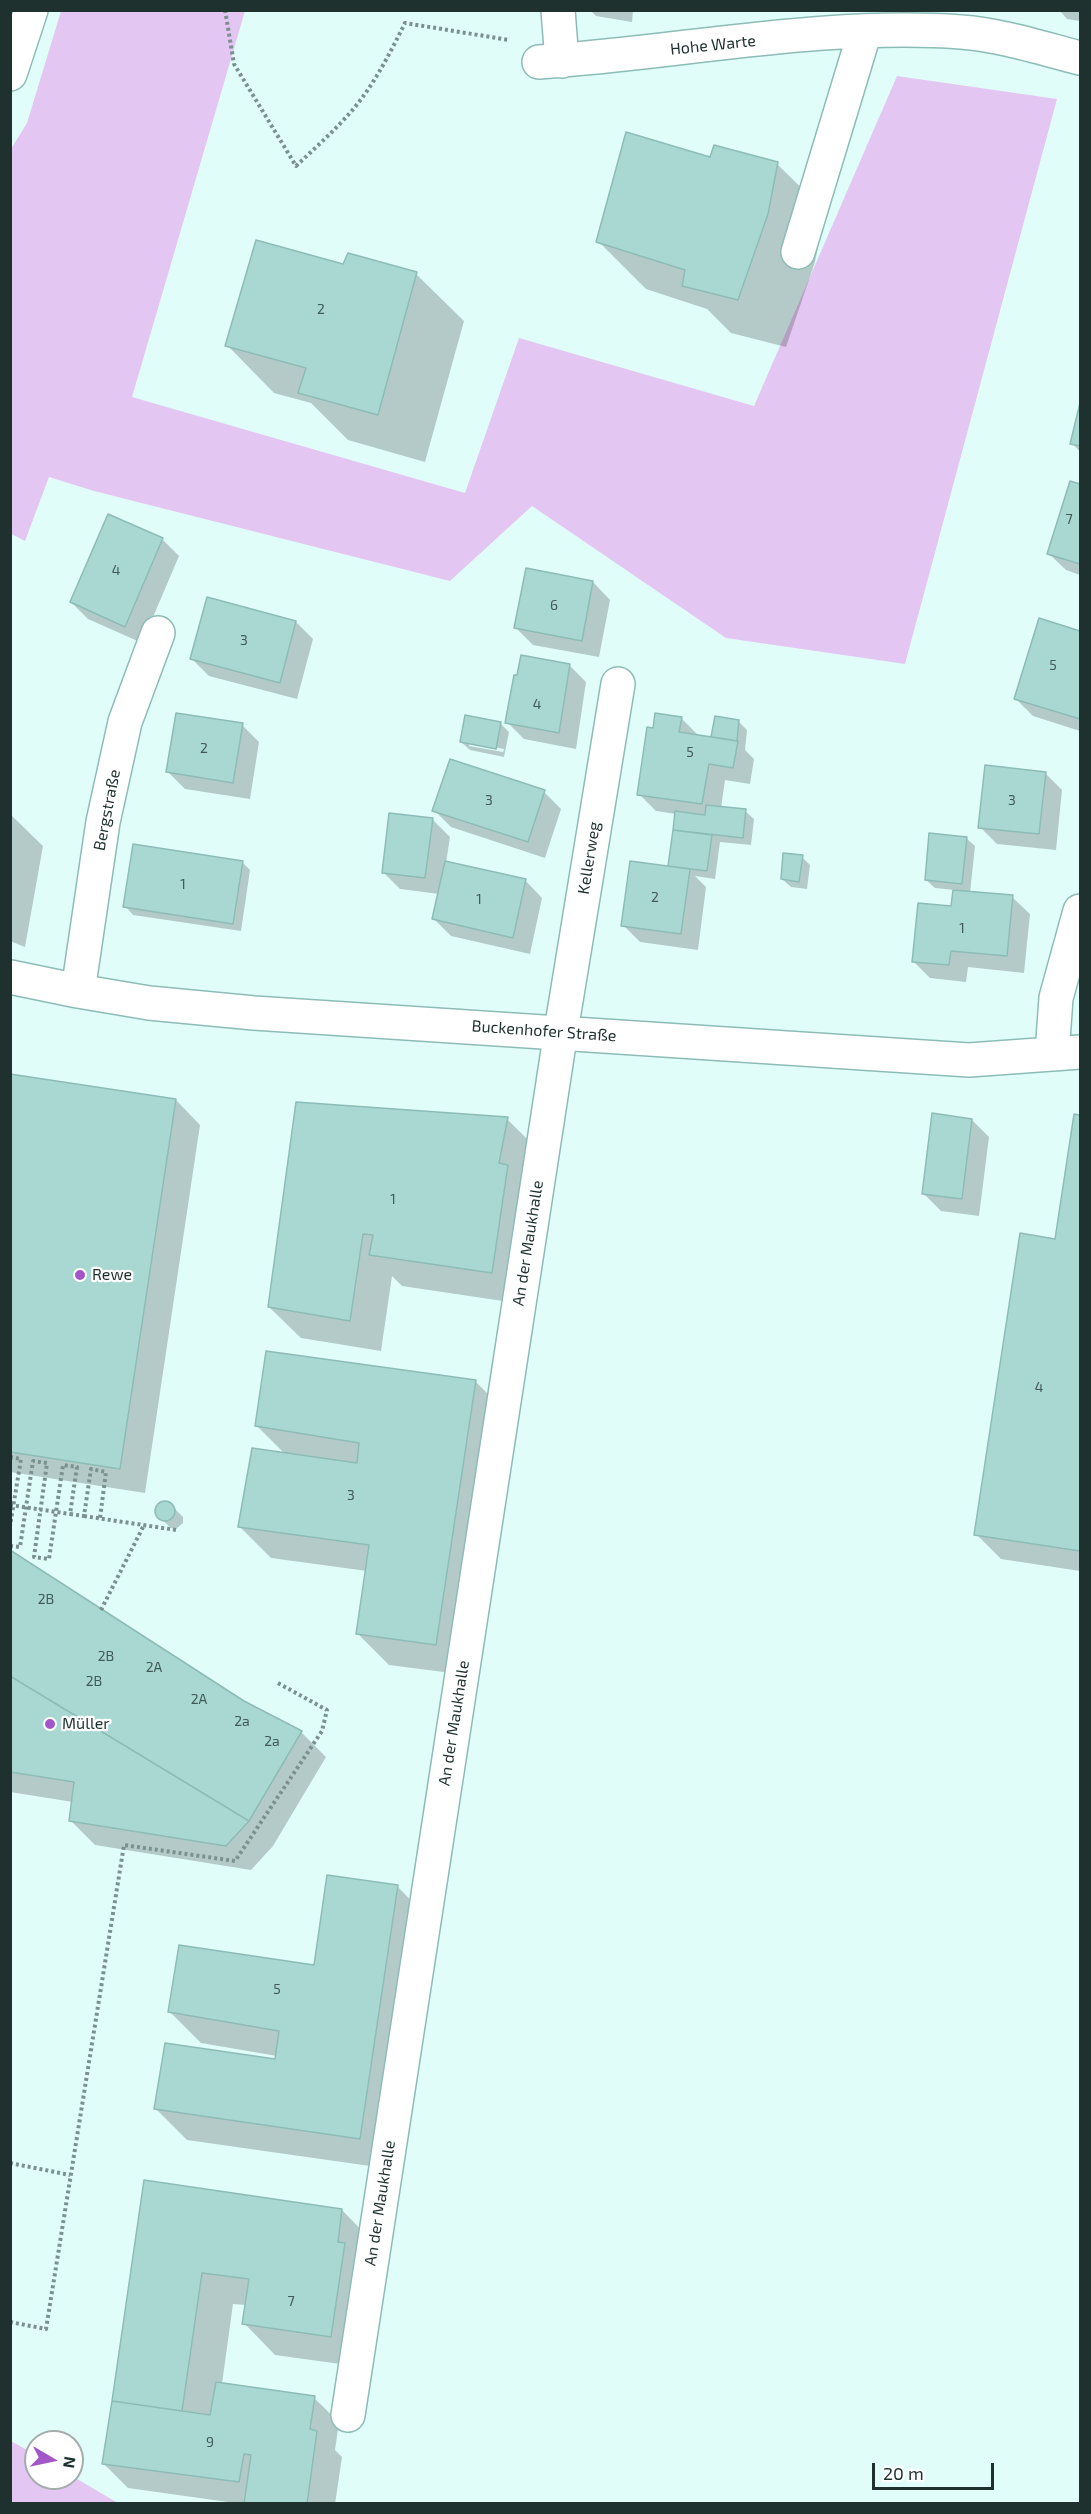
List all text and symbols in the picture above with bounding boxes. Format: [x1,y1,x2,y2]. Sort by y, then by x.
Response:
street label: Hohe Warte [669,31,757,59]
house number: 2 [317,301,325,317]
house number: 7 [1065,511,1073,527]
house number: 4 [112,562,120,578]
house number: 6 [550,597,558,613]
house number: 3 [240,632,248,648]
house number: 5 [1049,657,1057,673]
house number: 4 [533,696,541,712]
house number: 2 [200,740,208,756]
house number: 5 [686,744,694,760]
street label: Bergstraße [90,768,124,852]
house number: 3 [485,792,493,808]
house number: 3 [1008,792,1016,808]
street label: Kellerweg [574,820,604,896]
house number: 1 [180,876,186,892]
house number: 2 [651,889,659,905]
house number: 1 [476,891,482,907]
house number: 1 [959,920,965,936]
street label: Buckenhofer Straße [471,1016,617,1046]
street label: An der Maukhalle [509,1179,547,1307]
house number: 1 [390,1191,396,1207]
place label: Rewe [92,1265,132,1285]
marker: Rewe [73,1268,87,1282]
house number: 4 [1035,1379,1043,1395]
house number: 3 [347,1487,355,1503]
house number: 2B [38,1591,54,1607]
house number: 2B [98,1648,114,1664]
house number: 2A [146,1659,162,1675]
street label: An der Maukhalle [435,1659,473,1787]
house number: 2B [86,1673,102,1689]
house number: 2A [191,1691,207,1707]
house number: 2a [234,1713,250,1729]
place label: Müller [62,1714,110,1734]
marker: Müller [43,1717,57,1731]
house number: 2a [264,1733,280,1749]
house number: 5 [273,1981,281,1997]
street label: An der Maukhalle [361,2139,399,2267]
house number: 7 [287,2293,295,2309]
north arrow [24,2430,84,2490]
house number: 9 [206,2434,214,2450]
scale bar [875,2451,996,2489]
text: N [60,2455,81,2470]
text: 20 m [883,2462,924,2484]

